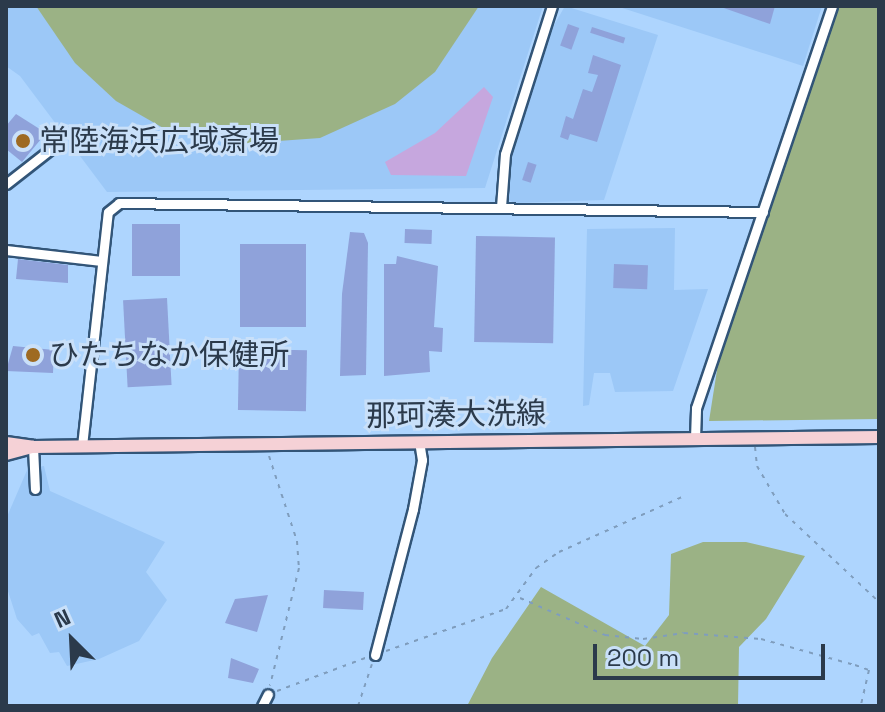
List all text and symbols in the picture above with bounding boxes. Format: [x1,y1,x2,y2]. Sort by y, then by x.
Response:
place label: 常陸海浜広域斎場 [39,123,279,159]
marker: 常陸海浜広域斎場 [14,132,32,150]
place label: ひたちなか保健所 [49,337,289,373]
marker: ひたちなか保健所 [24,346,42,364]
street label: 那珂湊大洗線 [366,395,546,435]
north arrow [32,600,112,680]
text: N [50,602,75,634]
scale bar [597,628,829,678]
text: 200 m [607,642,679,673]

